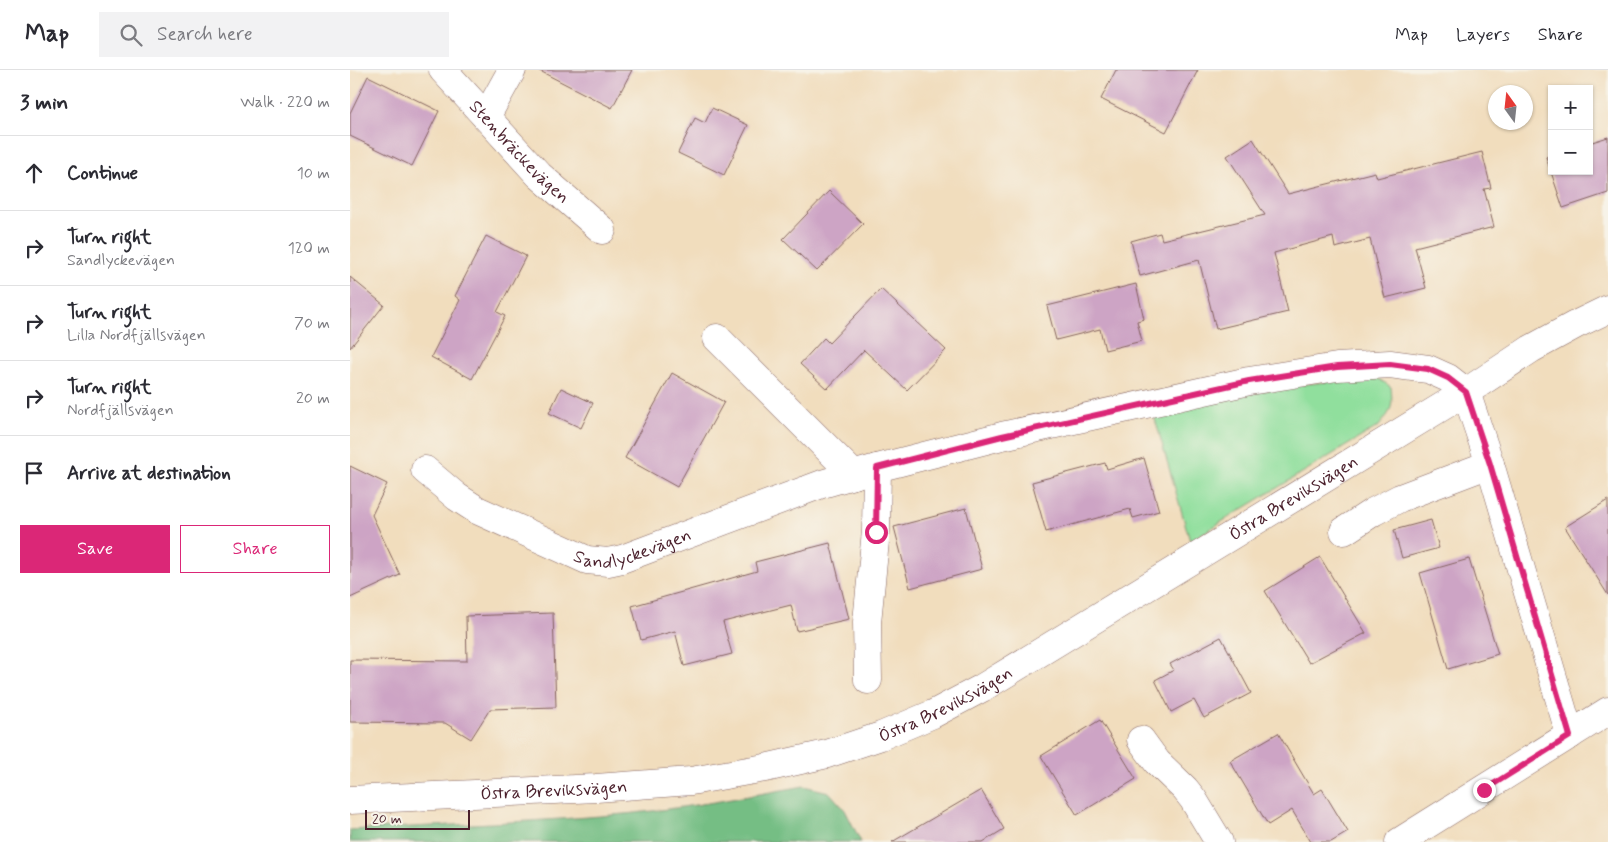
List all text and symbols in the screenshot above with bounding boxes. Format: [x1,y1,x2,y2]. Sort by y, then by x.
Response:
search box [99,12,449,57]
text: Map [25,19,69,50]
icon: search [117,21,145,49]
text: Search here [157,22,253,47]
text: Map [1395,23,1428,47]
text: Layers [1456,23,1510,47]
text: Share [1538,23,1583,47]
north arrow [1488,85,1533,130]
map controls [1548,85,1593,175]
button: + [1548,85,1593,130]
text: 3 min [20,89,68,117]
text: Walk · 220 m [240,92,330,113]
street label: Stenbräckevägen [463,95,574,209]
button: − [1548,130,1593,175]
icon: ahead [20,159,48,187]
text: Continue [67,161,138,186]
text: 10 m [297,163,330,184]
text: Turn right [67,225,151,250]
icon: right [20,234,48,262]
text: 120 m [288,238,330,259]
text: Sandlyckevägen [67,250,175,271]
text: Turn right [67,300,151,325]
icon: right [20,309,48,337]
text: 70 m [294,313,330,334]
text: Lilla Nordfjällsvägen [67,325,206,346]
text: Turn right [67,375,151,400]
icon: right [20,384,48,412]
text: 20 m [296,388,330,409]
text: Nordfjällsvägen [67,400,174,421]
street label: Östra Breviksvägen [1225,450,1363,547]
icon: arrive [20,459,48,487]
text: Arrive at destination [67,461,231,486]
route start [865,521,888,544]
street label: Sandlyckevägen [569,523,695,575]
button: Save [20,525,170,573]
button: Share [180,525,330,573]
street label: Östra Breviksvägen [875,661,1017,749]
street label: Östra Breviksvägen [480,775,628,807]
route end [1473,779,1496,802]
scale bar [365,807,470,830]
text: 20 m [372,810,402,828]

